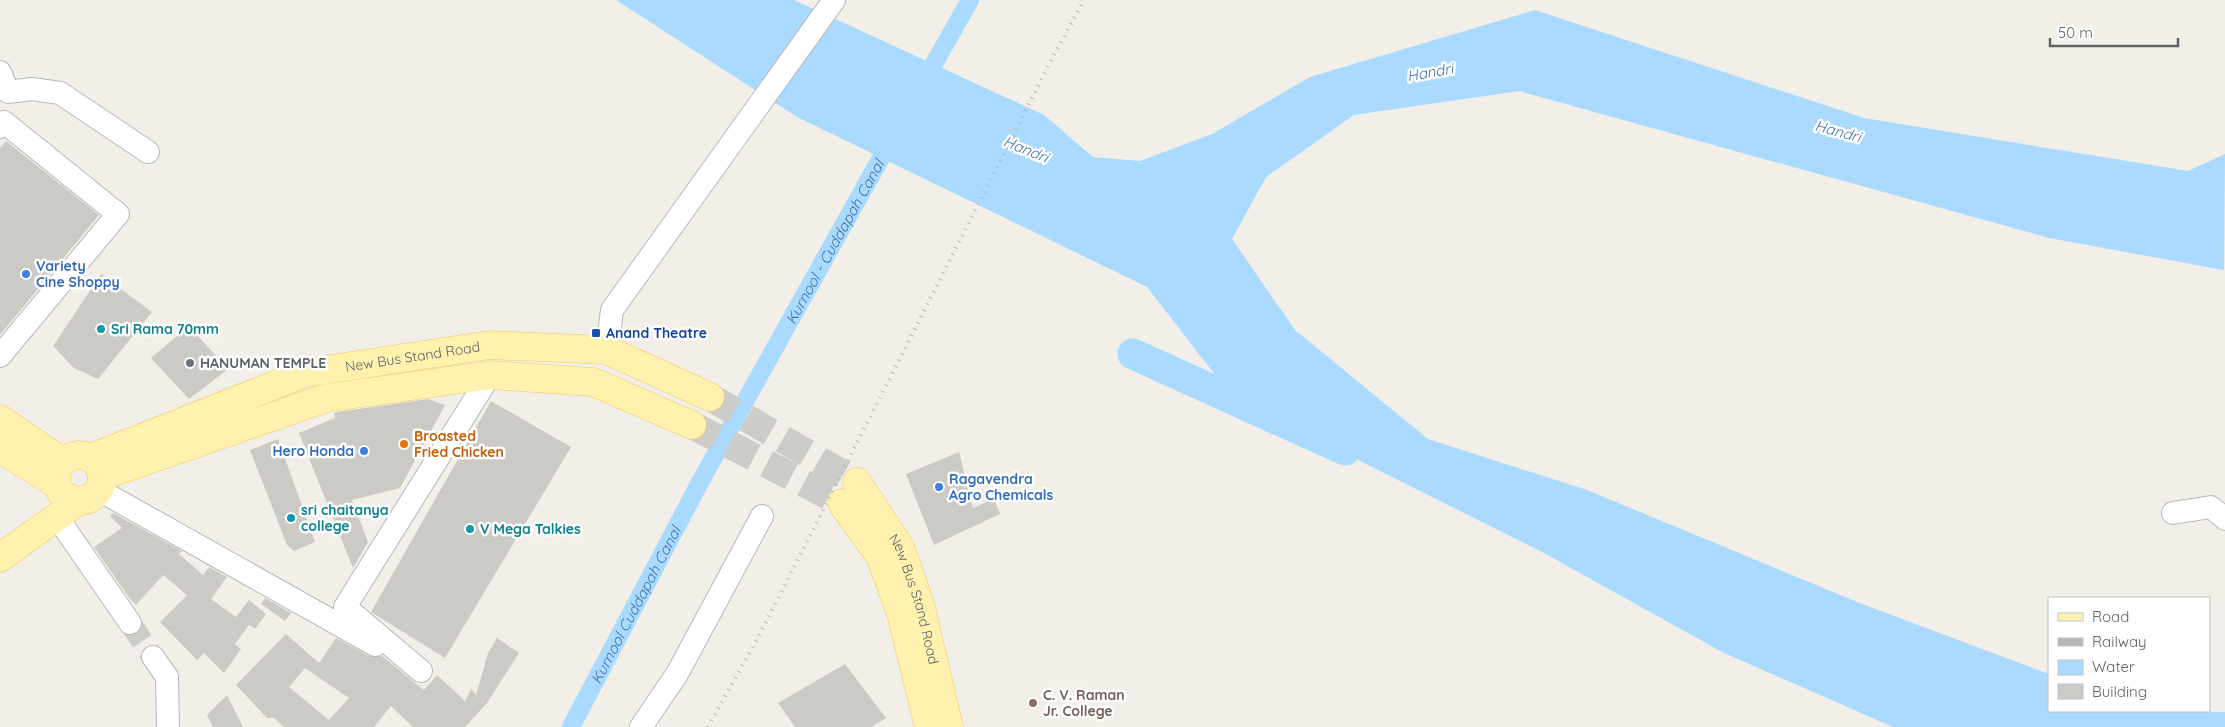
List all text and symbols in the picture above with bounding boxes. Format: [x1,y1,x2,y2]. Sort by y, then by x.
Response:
scale bar [2050,15,2178,47]
text: 50 m [2058,23,2093,42]
water label: Handri [1405,58,1456,85]
water label: Handri [1813,116,1865,147]
water label: Handri [1001,131,1053,167]
water label: Kurnool - Cuddapah Canal [781,155,888,327]
place label: Variety Cine Shoppy [36,257,120,291]
marker: Variety Cine Shoppy [20,268,32,280]
place label: Sri Rama 70mm [111,320,219,338]
marker: Sri Rama 70mm [95,323,107,335]
place label: Anand Theatre [606,324,707,342]
marker: Anand Theatre [590,327,602,339]
street label: New Bus Stand Road [344,337,481,376]
place label: HANUMAN TEMPLE [200,354,326,372]
marker: HANUMAN TEMPLE [184,357,196,369]
place label: Broasted Fried Chicken [414,427,504,461]
marker: Broasted Fried Chicken [398,438,410,450]
place label: Hero Honda [273,442,354,460]
marker: Hero Honda [358,445,370,457]
place label: Ragavendra Agro Chemicals [949,470,1054,504]
marker: Ragavendra Agro Chemicals [933,481,945,493]
place label: sri chaitanya college [301,501,388,535]
marker: sri chaitanya college [285,512,297,524]
place label: V Mega Talkies [480,520,581,538]
water label: Kurnool Cuddapah Canal [586,522,685,687]
marker: V Mega Talkies [464,523,476,535]
street label: New Bus Stand Road [885,530,943,666]
legend [2048,597,2210,712]
text: Road [2092,607,2129,626]
text: Railway [2092,632,2147,651]
text: Water [2092,657,2135,676]
text: Building [2092,682,2147,701]
place label: C. V. Raman Jr. College [1043,686,1125,720]
marker: C. V. Raman Jr. College [1027,697,1039,709]

